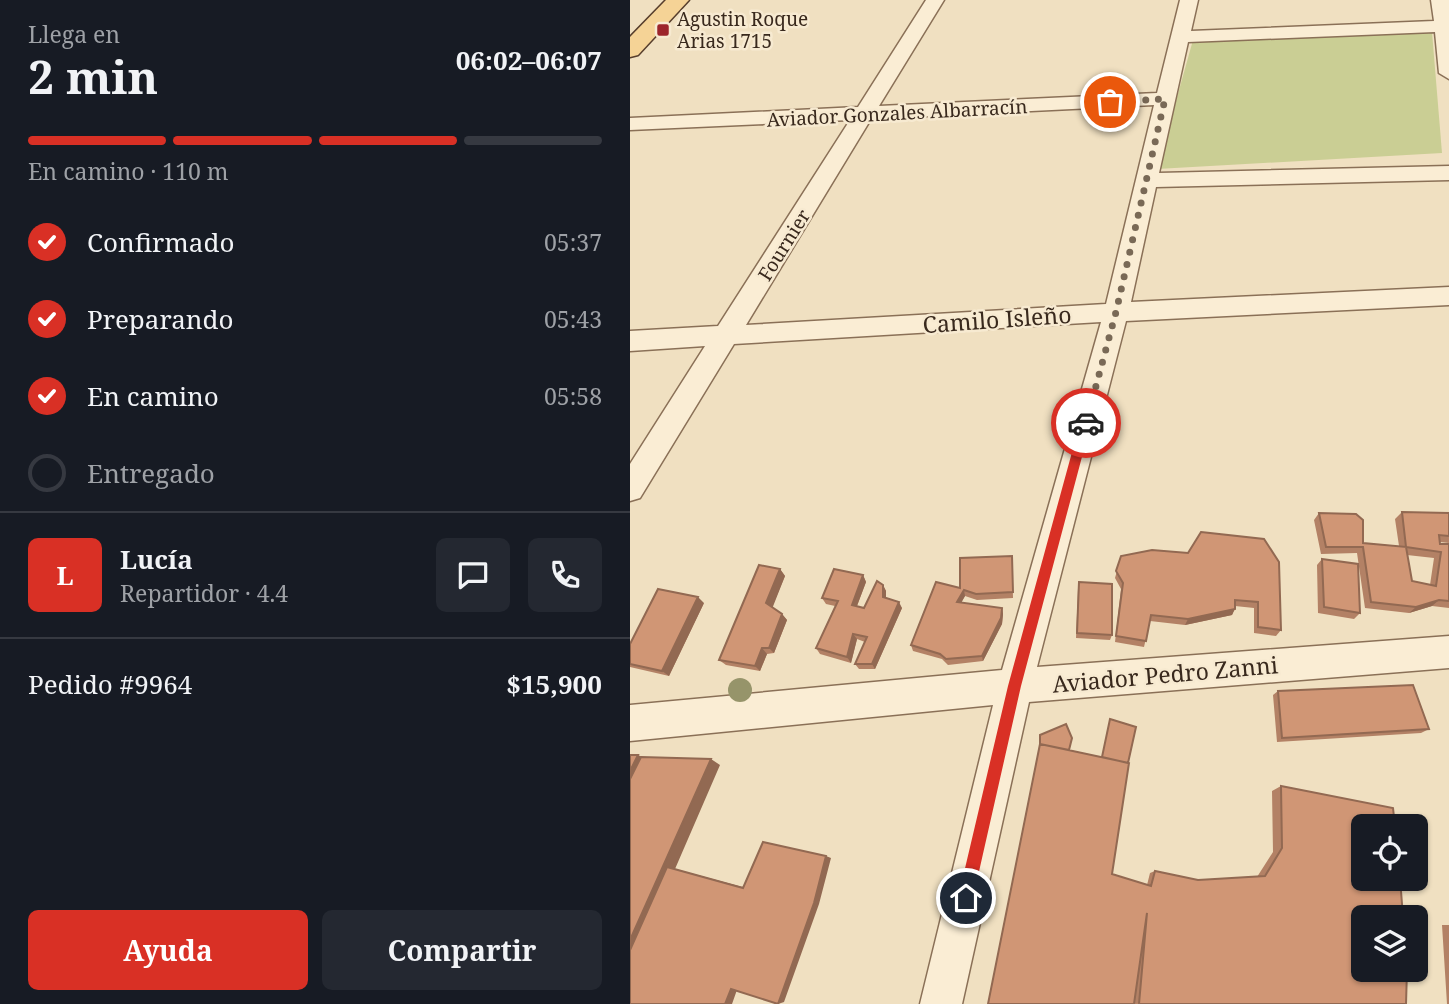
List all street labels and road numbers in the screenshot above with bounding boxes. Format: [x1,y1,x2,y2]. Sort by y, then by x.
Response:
street label: Aviador Gonzales Albarracín [766,93,1028,133]
street label: Fournier [752,204,816,286]
street label: Camilo Isleño [922,298,1072,340]
street label: Aviador Pedro Zanni [1051,648,1280,700]

